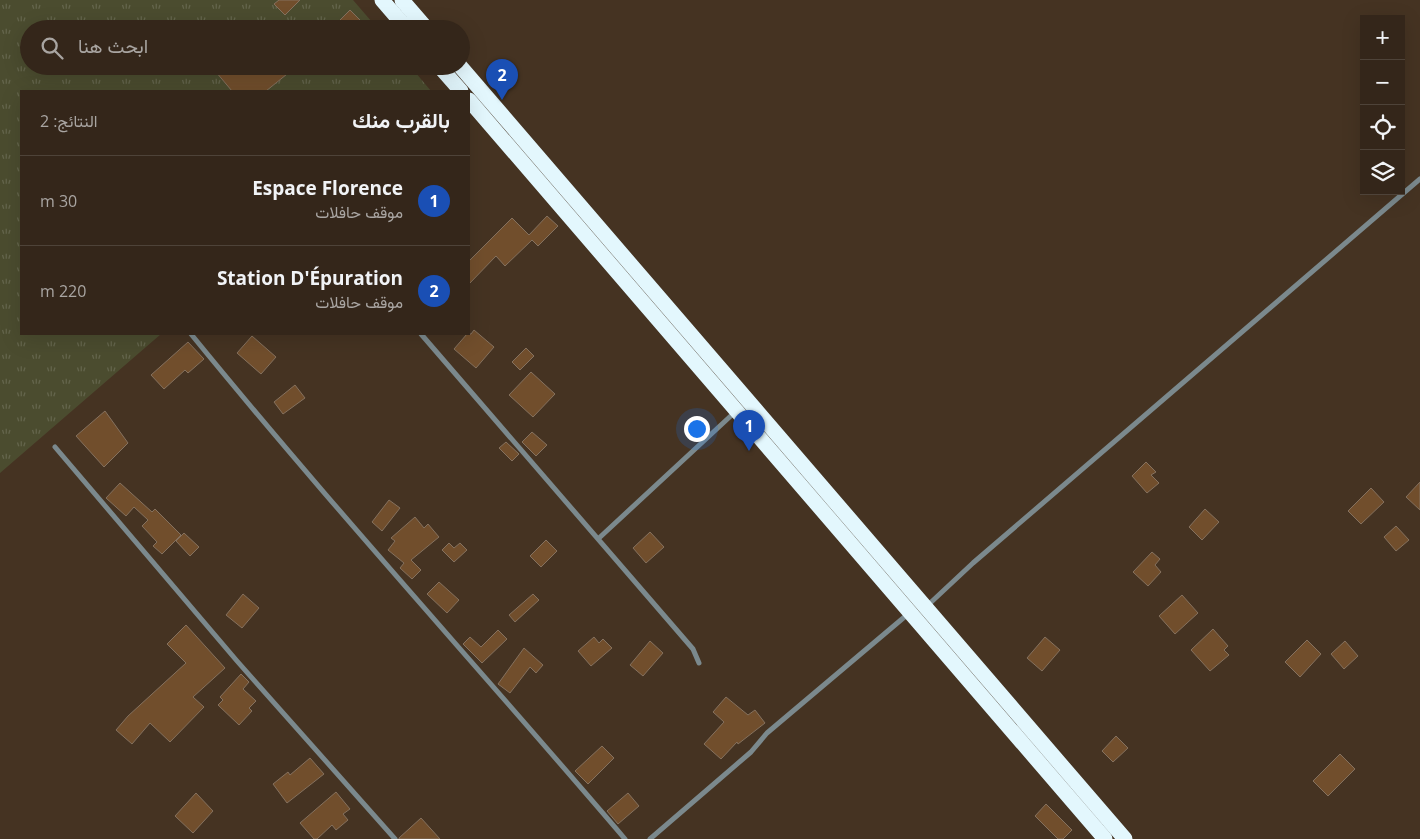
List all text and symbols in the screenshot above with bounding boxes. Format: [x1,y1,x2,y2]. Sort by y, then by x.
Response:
map controls [1360,15,1405,195]
button: + [1360,15,1405,60]
search box [20,20,470,75]
text: ابحث هنا [78,33,148,59]
icon: search [38,34,66,62]
pin: 2 [486,59,518,100]
button: − [1360,60,1405,105]
button: locate [1360,105,1405,150]
text: بالقرب منك [352,106,450,134]
text: النتائج: 2 [40,110,97,132]
button: layers [1360,150,1405,195]
text: Espace Florence [252,175,403,201]
text: 30 m [40,190,77,212]
text: 1 [429,190,439,212]
text: موقف حافلات [315,201,403,223]
text: Station D'Épuration [217,265,403,291]
text: 220 m [40,280,86,302]
text: 2 [429,280,439,302]
text: موقف حافلات [315,291,403,313]
pin: 1 [733,410,765,451]
your location [684,416,710,442]

